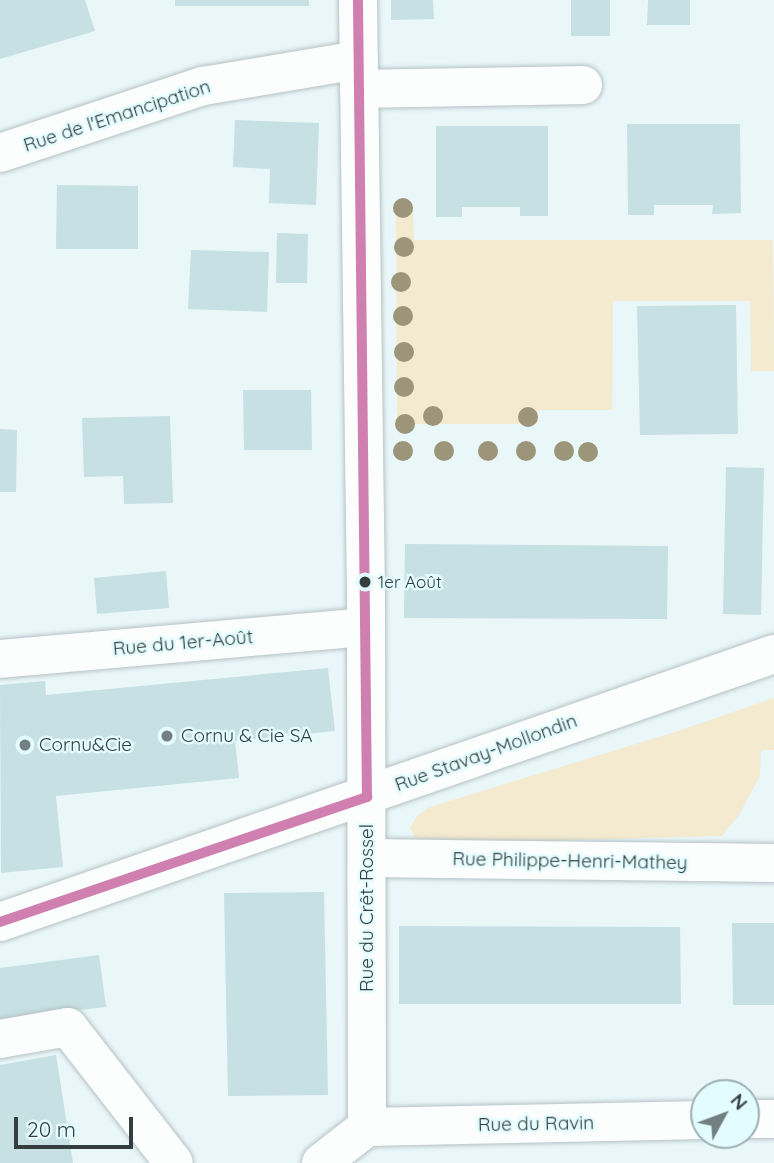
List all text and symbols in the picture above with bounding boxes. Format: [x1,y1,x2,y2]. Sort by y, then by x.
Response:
street label: Rue de l'Emancipation [21,75,213,157]
place label: 1er Août [378,572,442,592]
marker: 1er Août [358,575,372,589]
street label: Rue du 1er-Août [112,626,254,660]
street label: Rue Stavay-Mollondin [392,709,580,797]
place label: Cornu & Cie SA [181,725,313,747]
marker: Cornu & Cie SA [159,728,175,744]
place label: Cornu&Cie [39,734,132,756]
marker: Cornu&Cie [17,737,33,753]
street label: Rue du Crêt-Rossel [356,824,378,992]
street label: Rue Philippe-Henri-Mathey [452,848,688,874]
north arrow [690,1079,760,1149]
text: N [726,1088,753,1115]
scale bar [18,1104,136,1148]
street label: Rue du Ravin [478,1112,594,1136]
text: 20 m [27,1116,76,1142]

